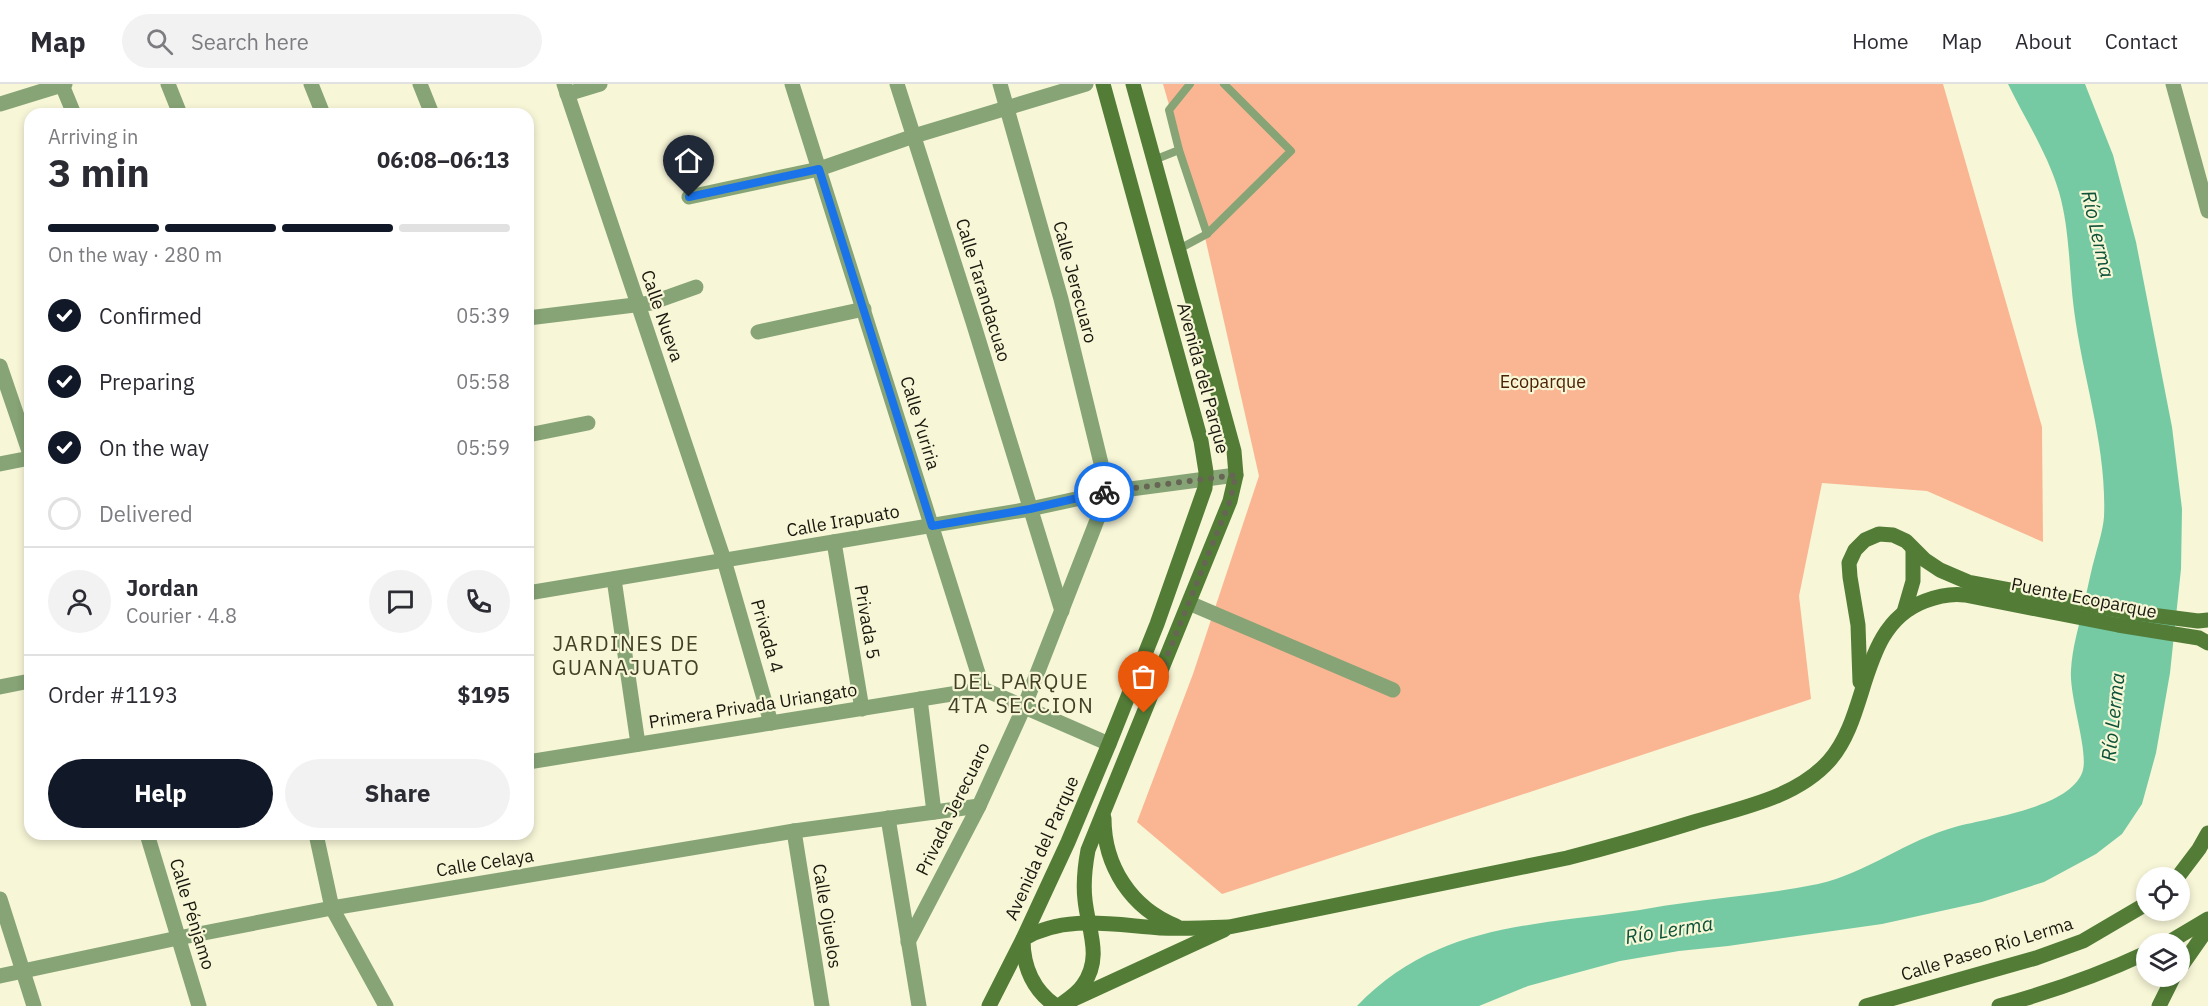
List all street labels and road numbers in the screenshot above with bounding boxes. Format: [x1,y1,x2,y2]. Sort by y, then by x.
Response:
street label: Calle Tarandacuao [951,215,1016,364]
street label: Calle Jerecuaro [1048,218,1103,345]
street label: Calle Nueva [636,267,689,365]
street label: Avenida del Parque [1172,300,1235,456]
street label: Calle Yuriria [895,373,946,473]
street label: Calle Irapuato [784,499,901,542]
street label: Puente Ecoparque [2009,572,2159,623]
street label: Privada 5 [850,583,885,661]
street label: Privada 4 [746,597,789,675]
street label: Primera Privada Uriangato [647,678,859,733]
street label: Privada Jerecuaro [910,738,995,879]
street label: Avenida del Parque [999,772,1084,924]
street label: Calle Celaya [435,843,536,882]
street label: Calle Pénjamo [165,855,220,972]
street label: Calle Ojuelos [808,862,847,970]
street label: Calle Paseo Río Lerma [1898,911,2076,986]

